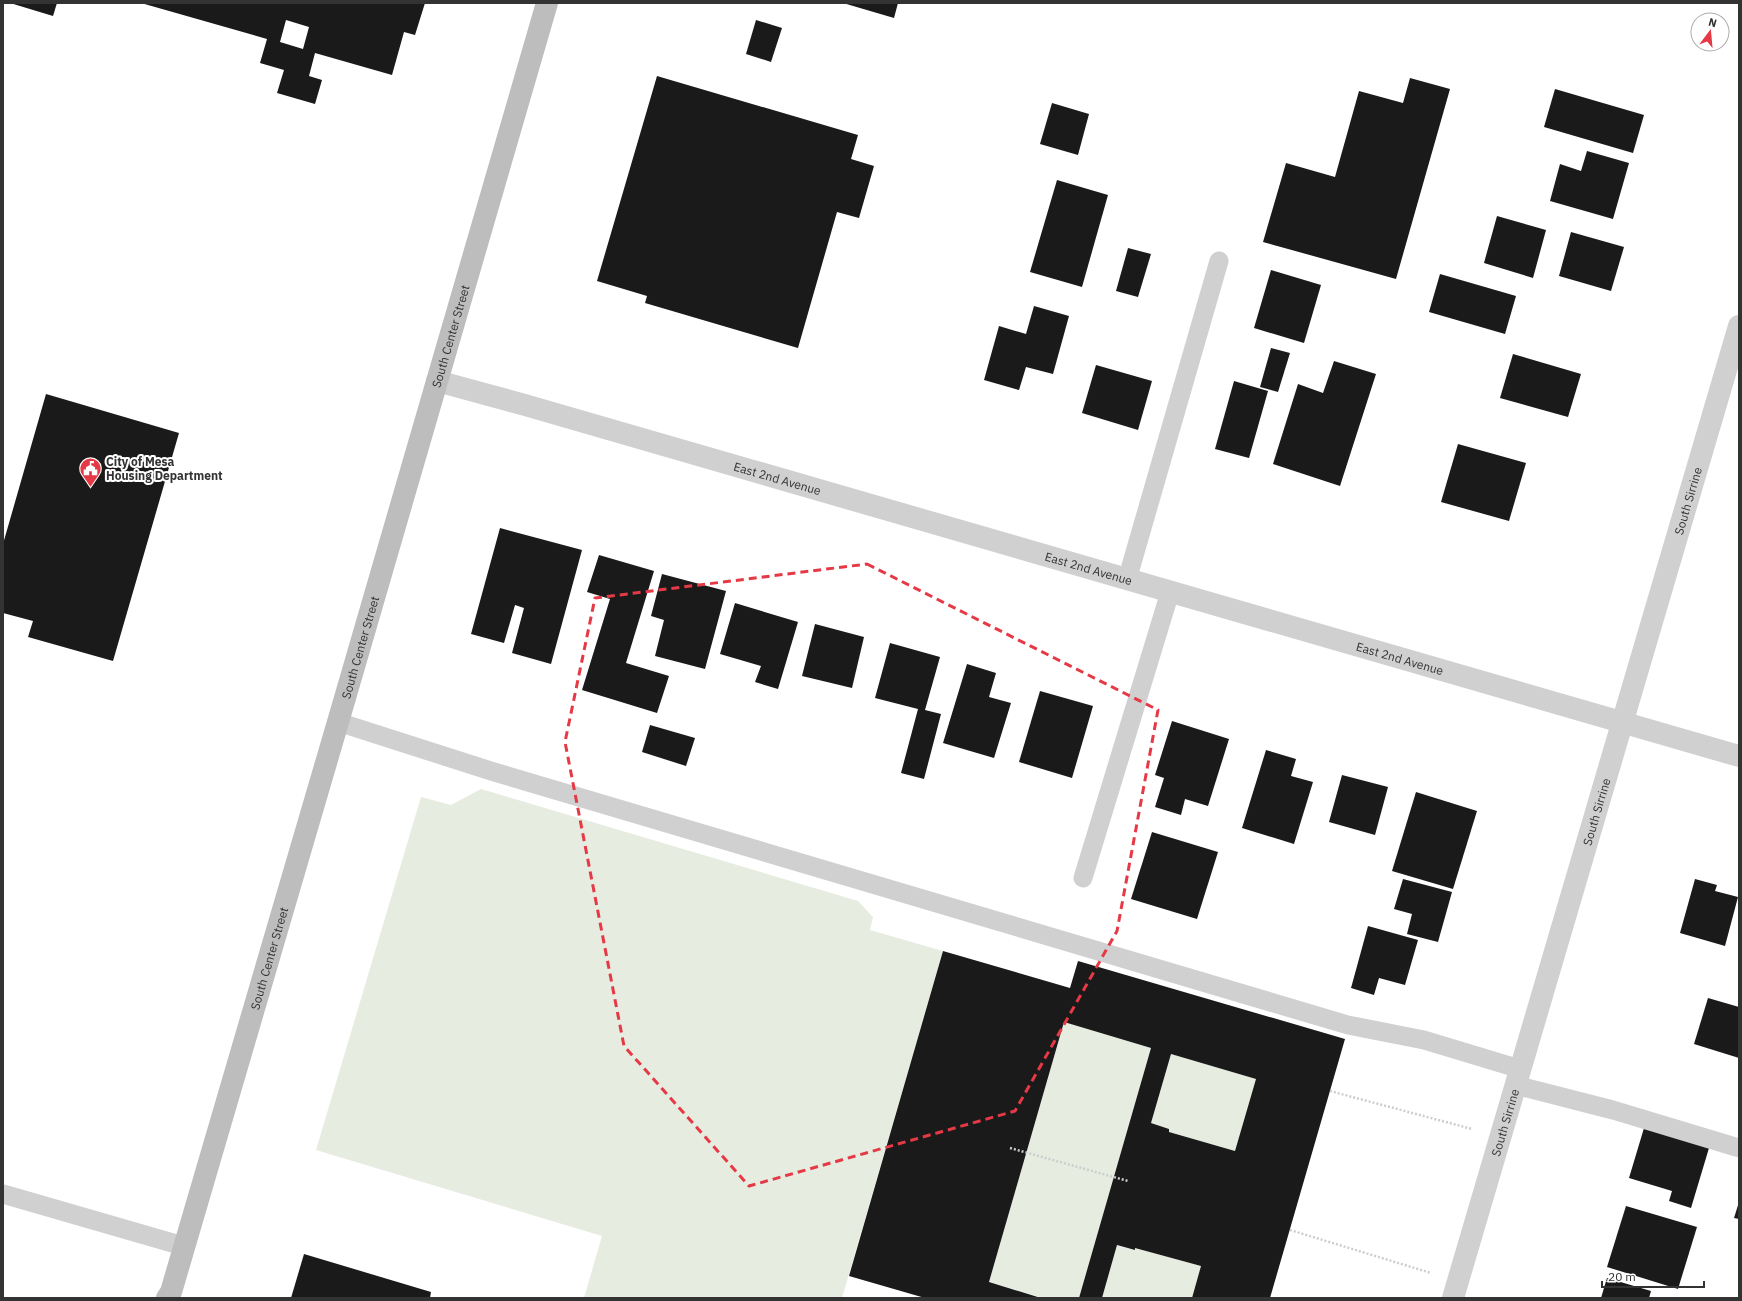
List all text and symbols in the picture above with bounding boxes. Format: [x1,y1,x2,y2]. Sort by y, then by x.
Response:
north arrow [1690,12,1730,52]
text: N [1707,15,1719,30]
street label: South Center Street [428,283,472,389]
place label: City of Mesa Housing Department [106,454,223,483]
public building icon: City of Mesa Housing Department [78,455,104,488]
street label: East 2nd Avenue [732,458,823,498]
street label: South Sirrine [1671,465,1705,536]
street label: East 2nd Avenue [1043,548,1134,588]
street label: South Center Street [338,594,382,700]
street label: East 2nd Avenue [1355,638,1446,678]
street label: South Sirrine [1579,776,1613,847]
street label: South Center Street [247,905,291,1011]
street label: South Sirrine [1488,1087,1522,1158]
scale bar [1602,1263,1704,1289]
text: 20 m [1608,1269,1636,1284]

